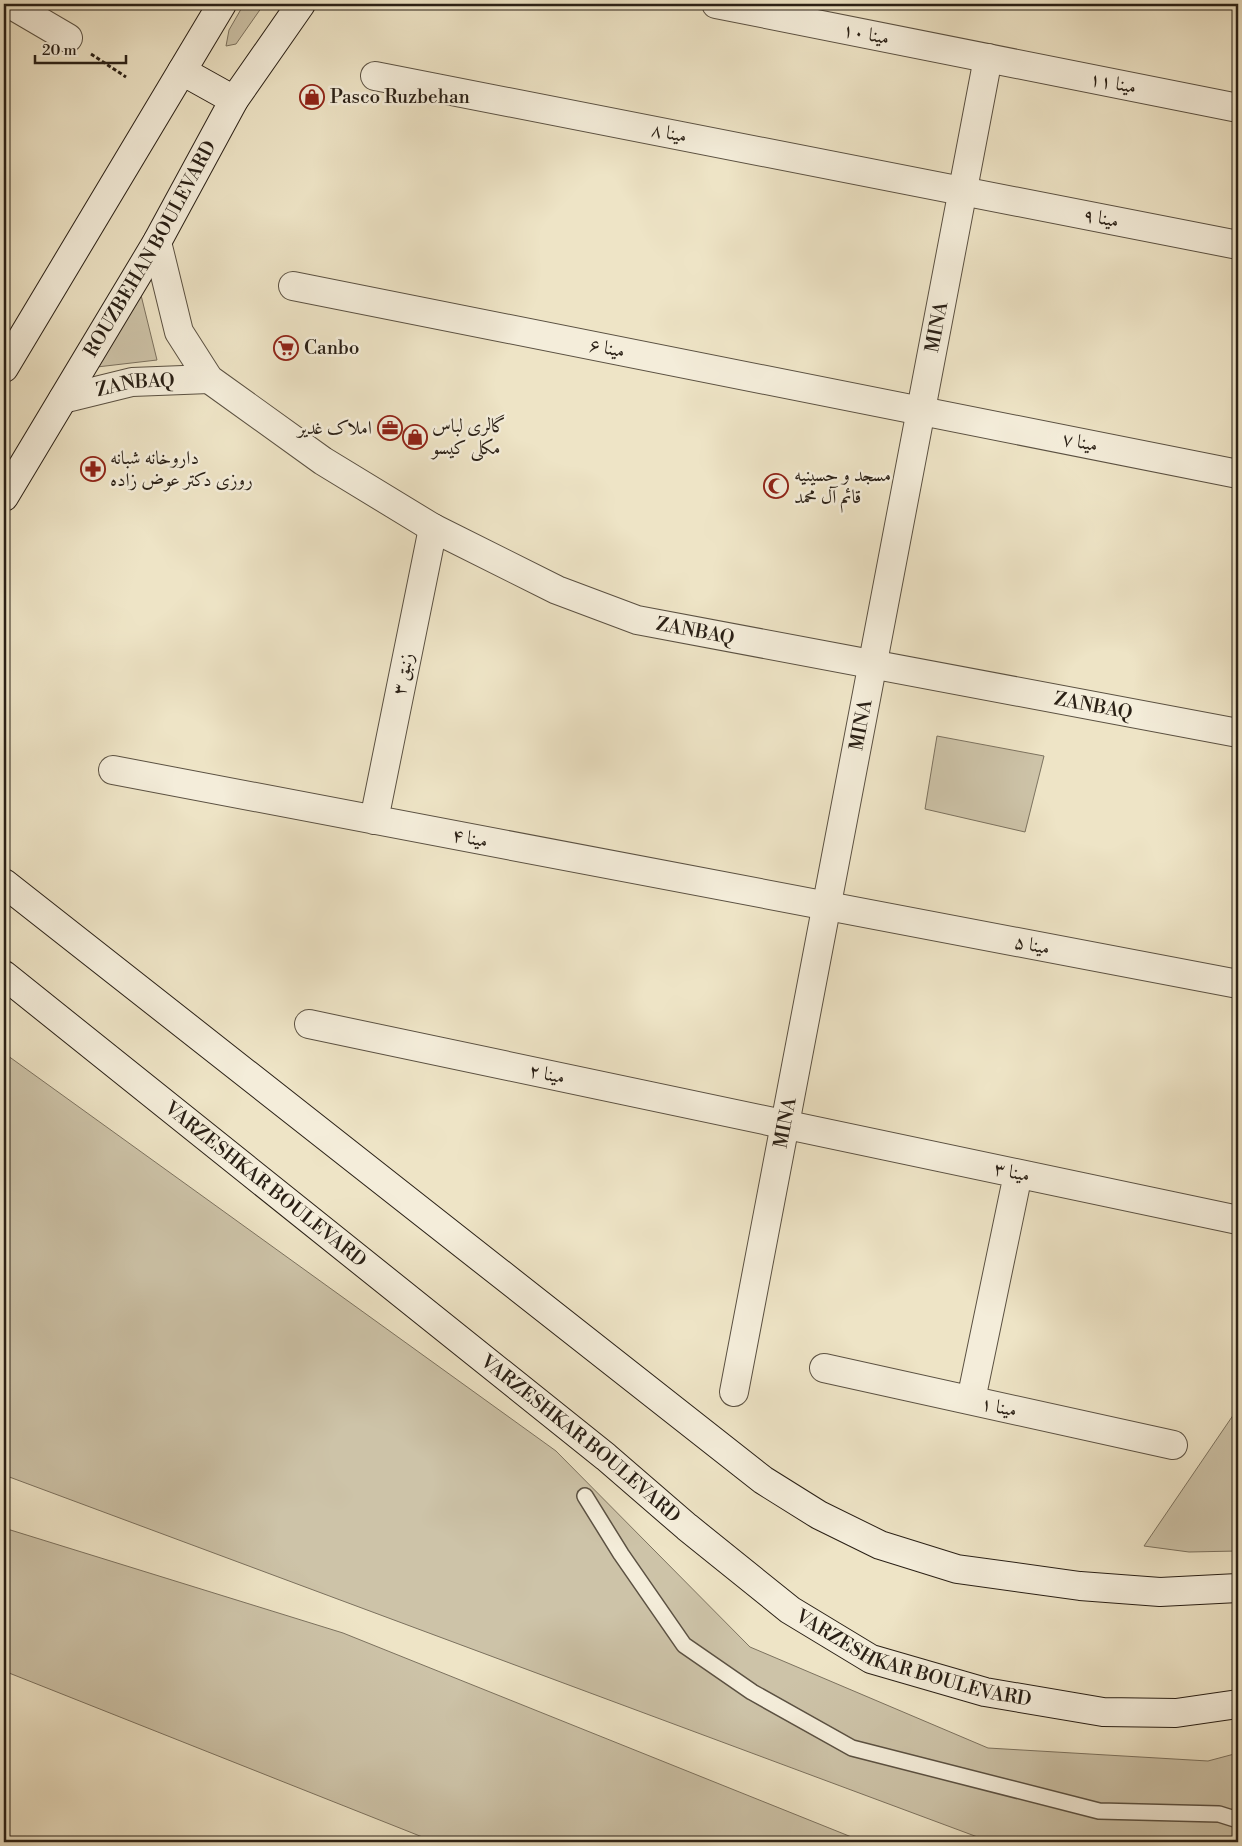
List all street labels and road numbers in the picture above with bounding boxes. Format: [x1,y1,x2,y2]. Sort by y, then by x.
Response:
street label: مینا ۱۰ [841,18,891,50]
street label: مینا ۱۱ [1088,67,1138,99]
street label: مینا ۸ [649,118,689,148]
street label: ROUZBEHAN BOULEVARD [79,137,222,362]
street label: مینا ۹ [1081,203,1121,233]
street label: MINA [920,299,954,354]
street label: مینا ۶ [587,333,627,363]
street label: ZANBAQ [93,368,175,402]
street label: مینا ۷ [1060,427,1100,457]
street label: ZANBAQ [654,612,737,650]
street label: زنبق ۳ [387,651,419,697]
street label: ZANBAQ [1052,687,1135,725]
street label: MINA [844,697,878,752]
street label: مینا ۴ [450,823,490,853]
street label: مینا ۵ [1012,930,1052,960]
street label: مینا ۲ [527,1059,567,1089]
street label: MINA [769,1095,802,1150]
street label: VARZESHKAR BOULEVARD [159,1096,371,1272]
street label: مینا ۳ [992,1157,1032,1187]
street label: VARZESHKAR BOULEVARD [475,1349,686,1528]
street label: مینا ۱ [979,1392,1019,1422]
street label: VARZESHKAR BOULEVARD [790,1604,1033,1712]

